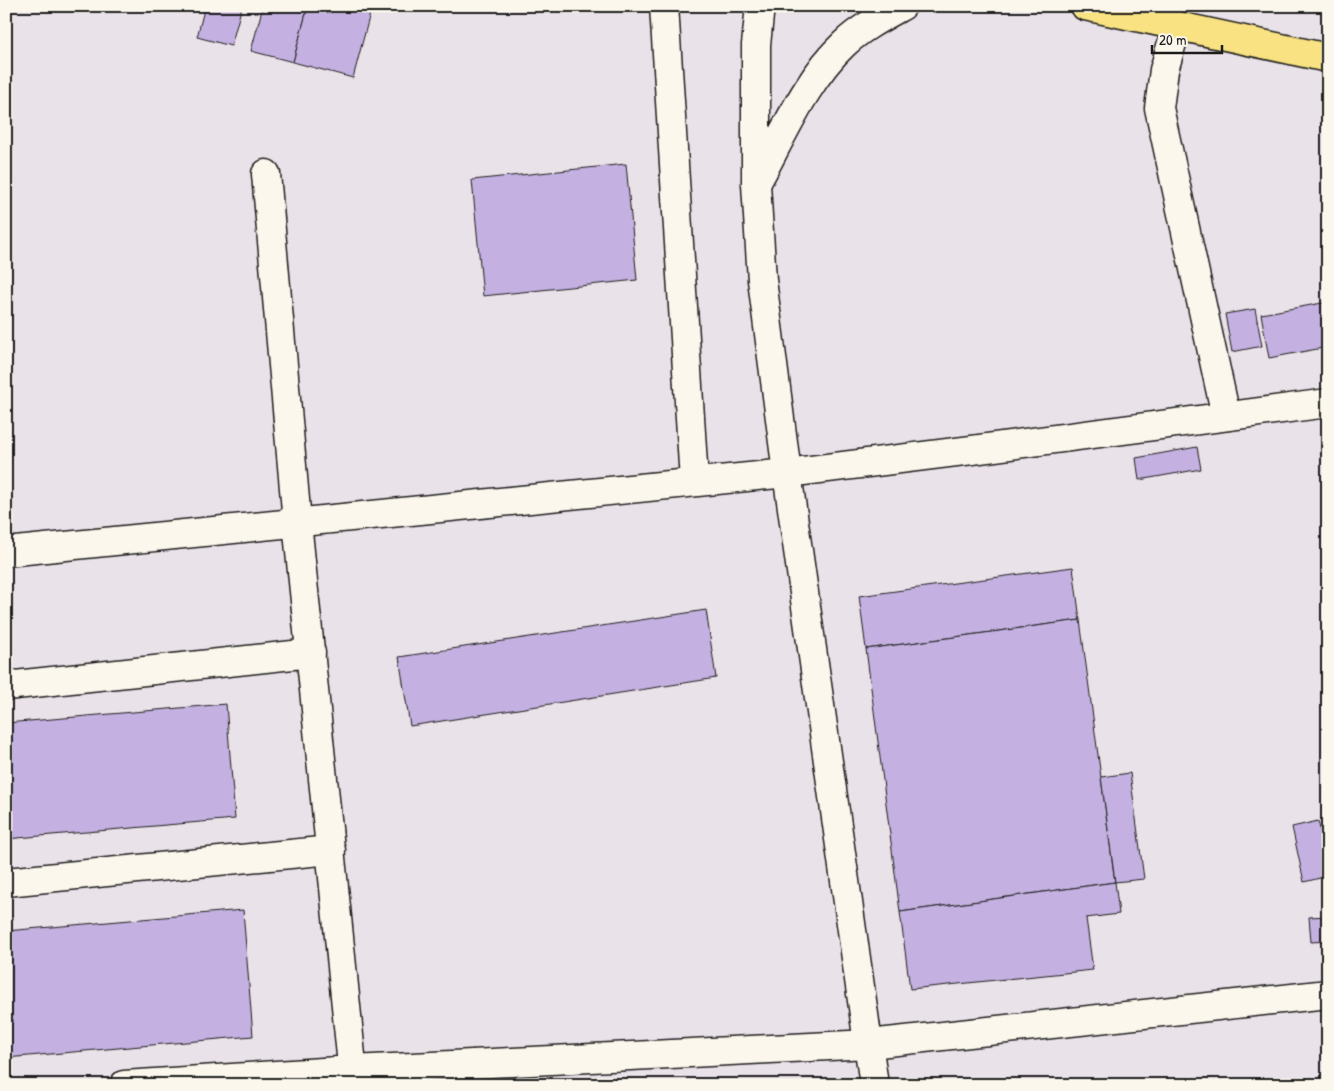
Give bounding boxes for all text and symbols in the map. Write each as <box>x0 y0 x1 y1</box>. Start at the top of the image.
scale bar <box>1152 22 1222 54</box>
text: 20 m <box>1159 29 1186 50</box>

